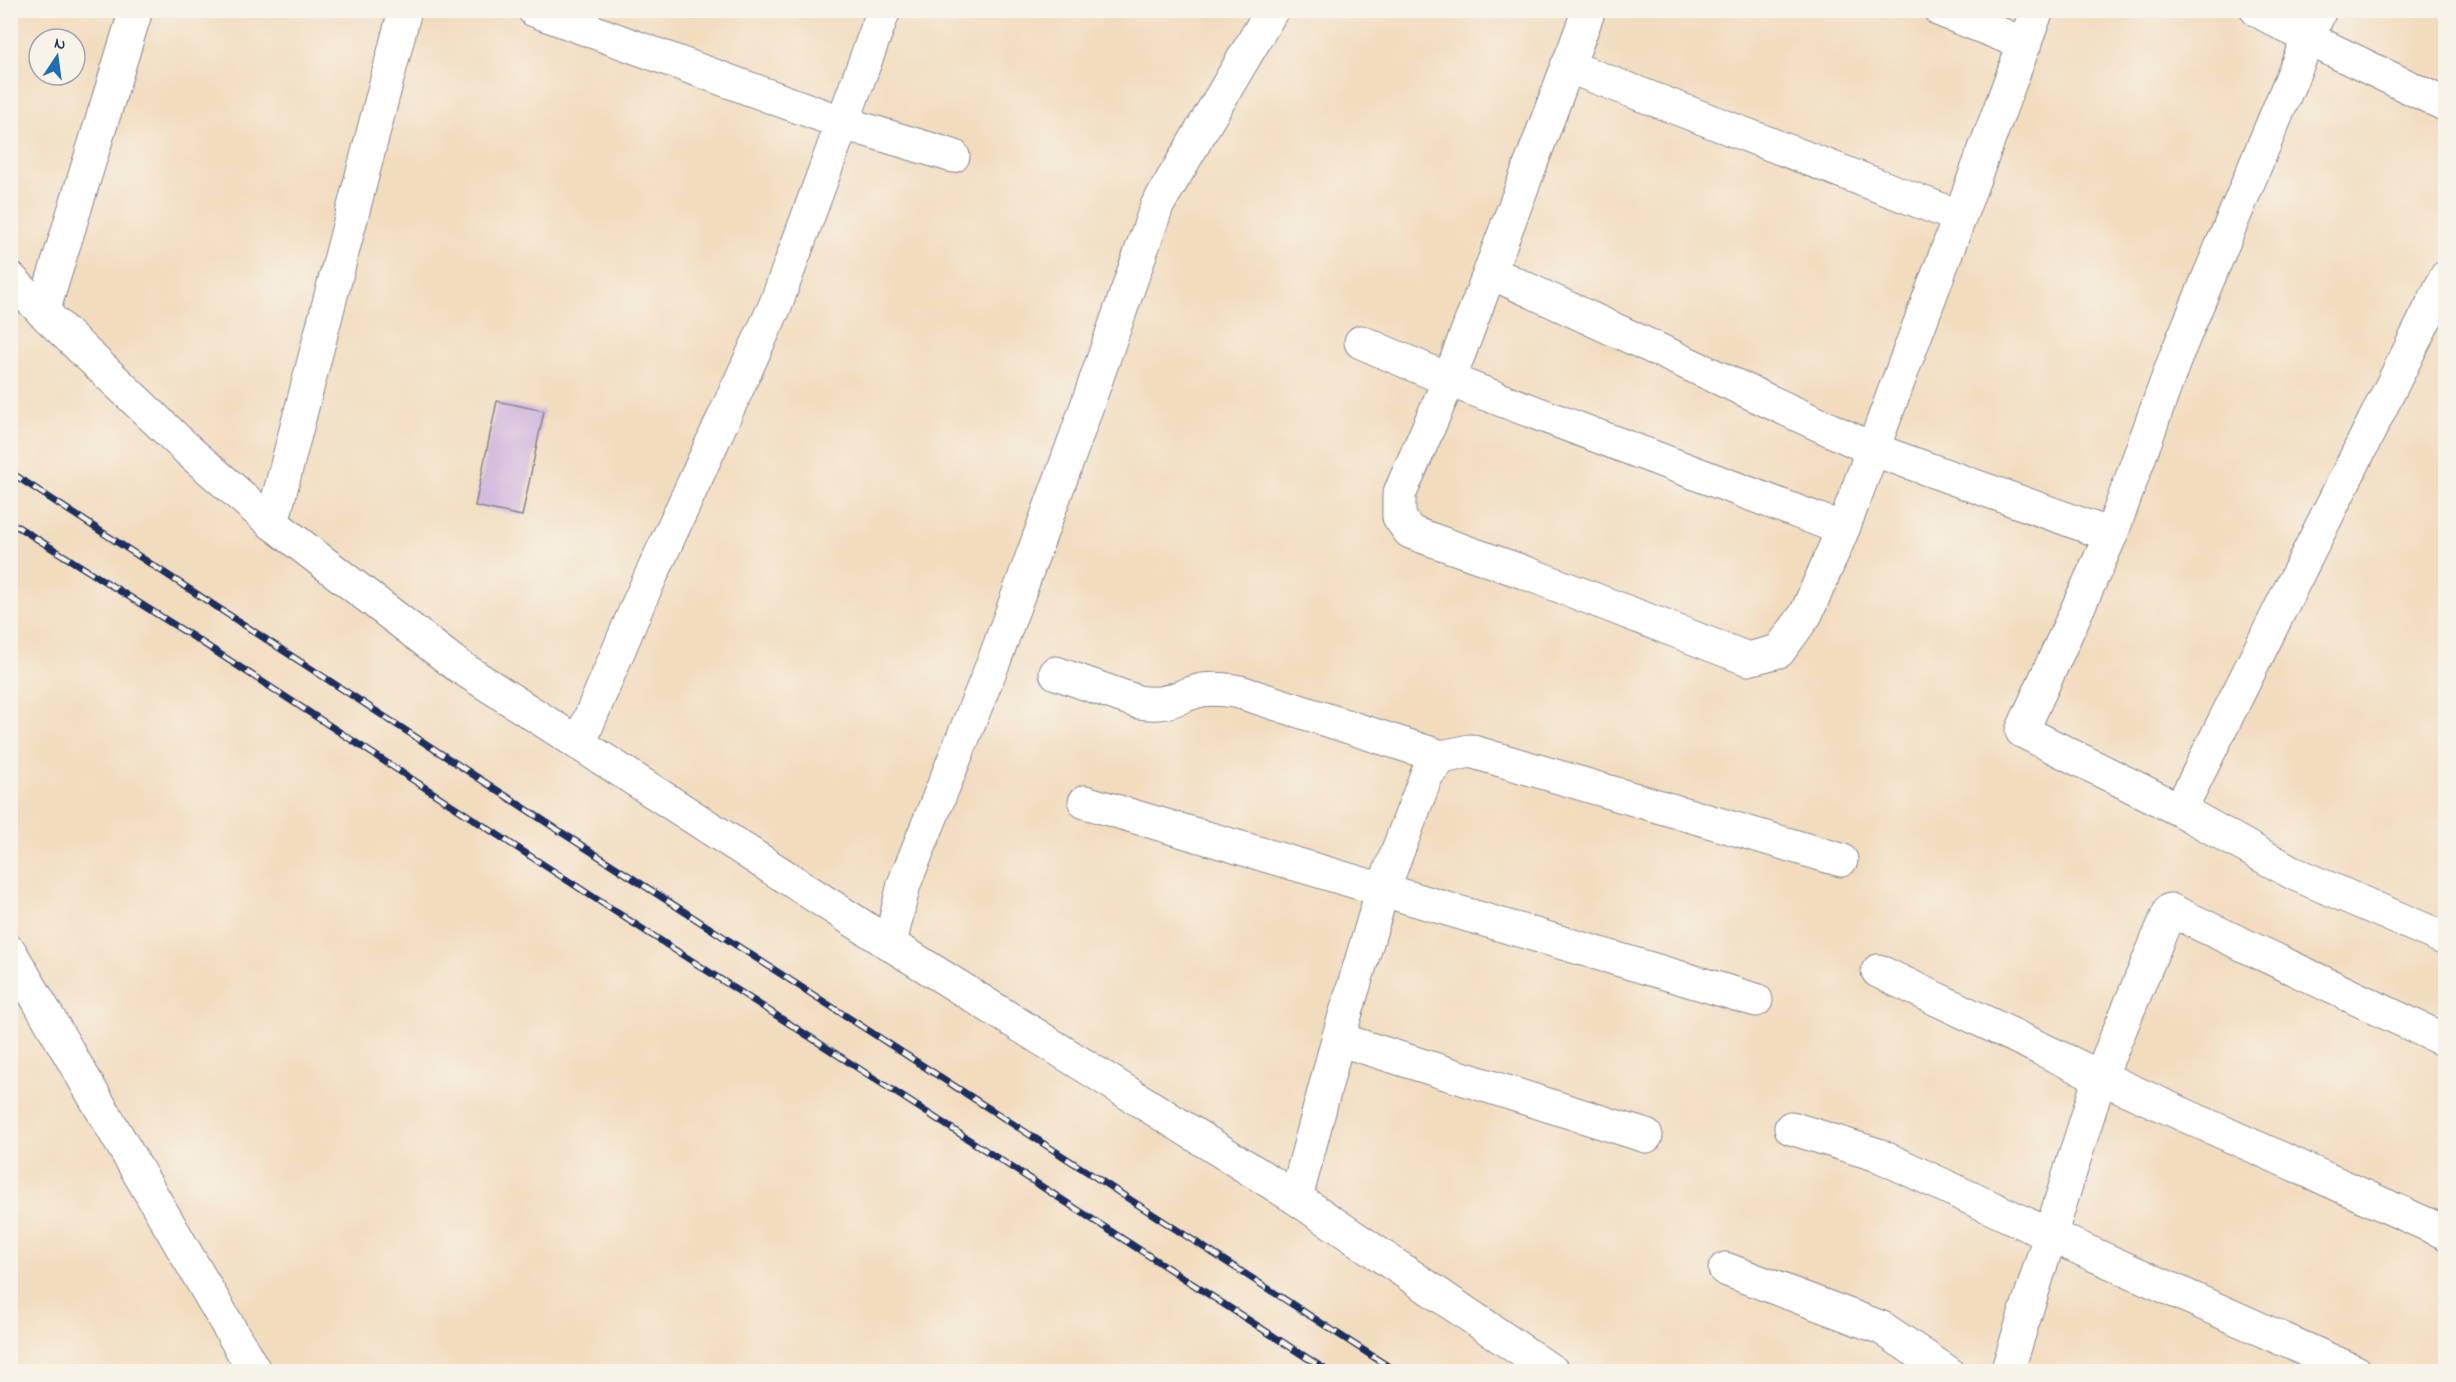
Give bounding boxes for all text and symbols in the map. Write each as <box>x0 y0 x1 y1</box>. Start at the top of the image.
north arrow <box>27 27 87 87</box>
text: N <box>52 31 68 57</box>

